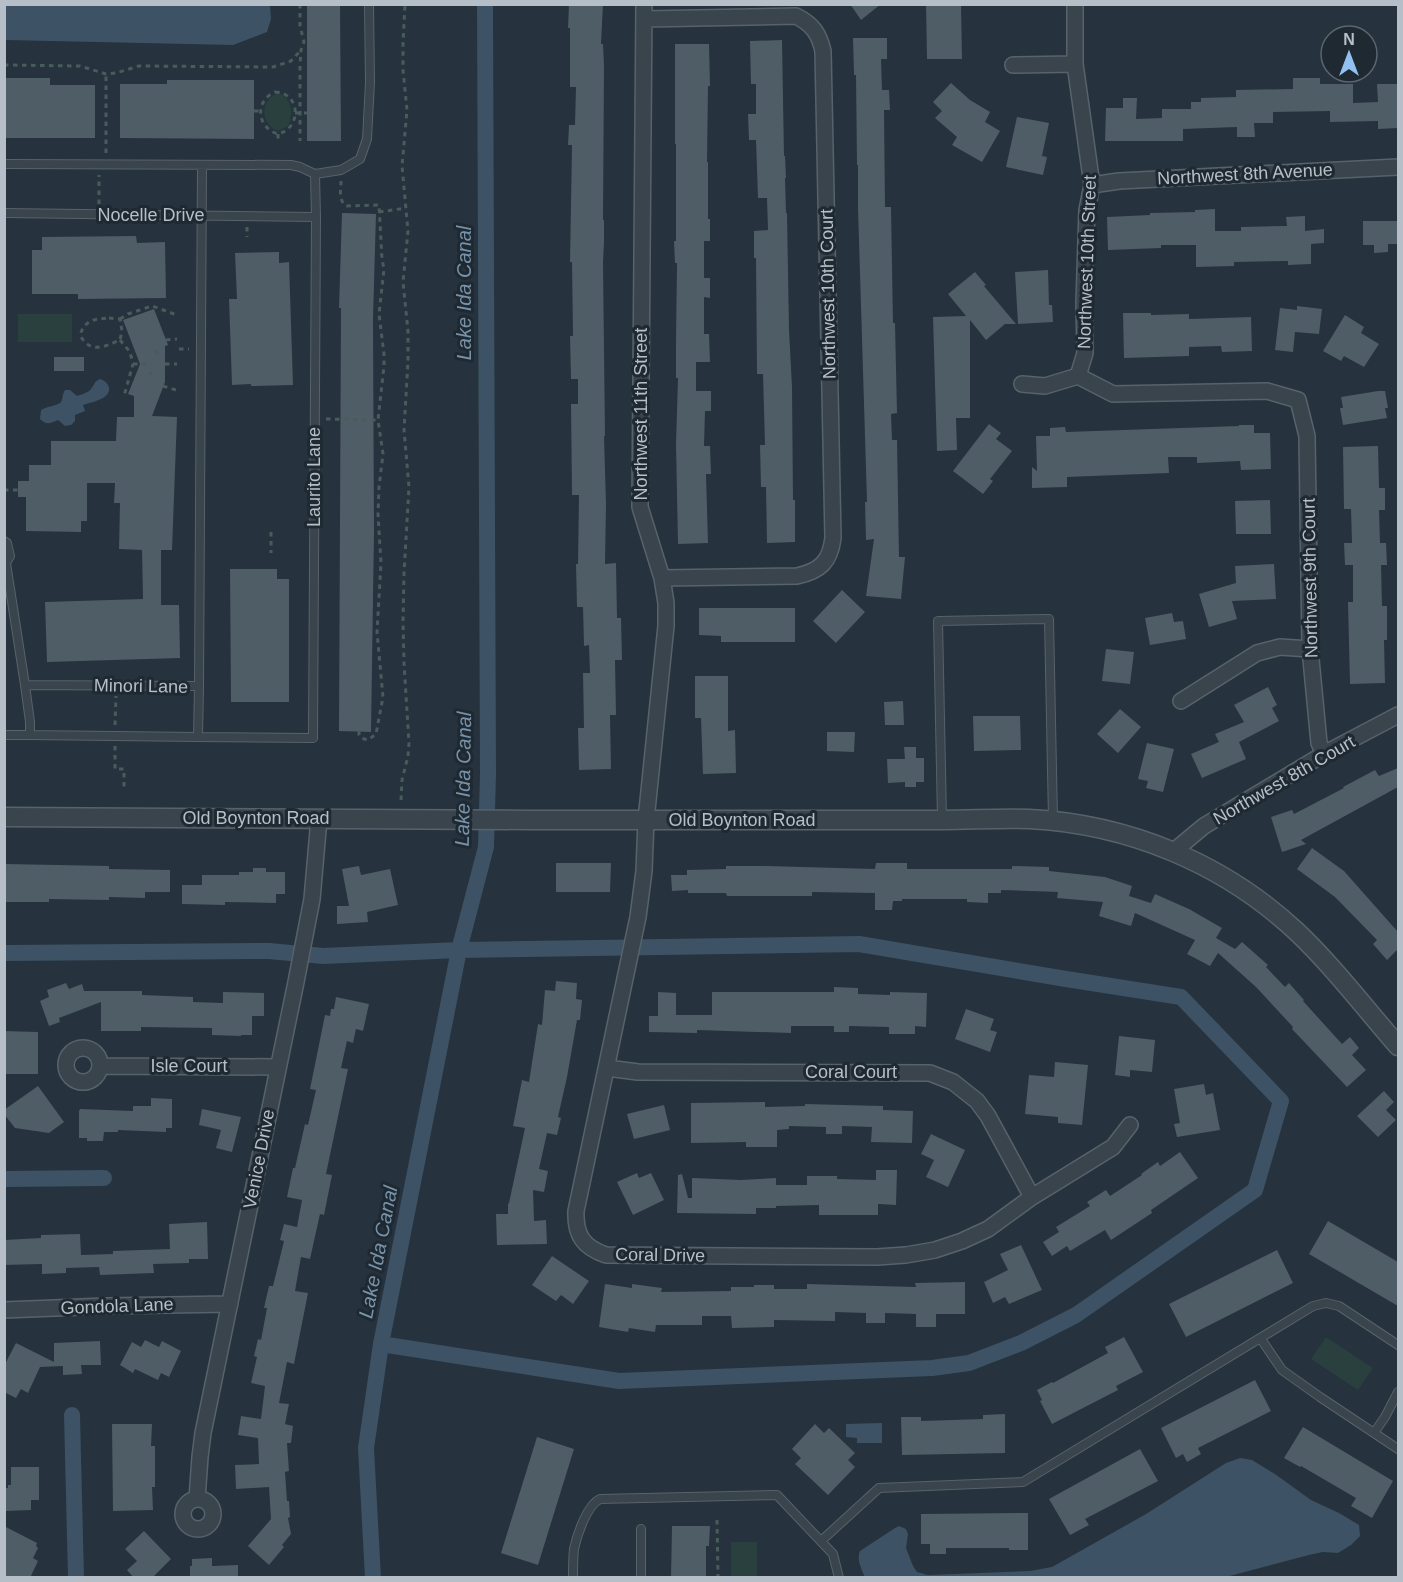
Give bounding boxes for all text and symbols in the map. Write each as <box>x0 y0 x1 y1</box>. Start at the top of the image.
north arrow <box>1319 24 1379 84</box>
text: N <box>1343 31 1355 48</box>
street label: Northwest 8th Avenue <box>1157 159 1333 189</box>
street label: Northwest 10th Street <box>1074 175 1100 349</box>
street label: Nocelle Drive <box>97 205 205 225</box>
street label: Northwest 10th Court <box>817 209 839 379</box>
water label: Lake Ida Canal <box>453 225 475 360</box>
street label: Northwest 11th Street <box>631 328 651 500</box>
street label: Laurito Lane <box>304 427 324 527</box>
street label: Northwest 9th Court <box>1299 498 1321 658</box>
street label: Minori Lane <box>94 675 188 697</box>
water label: Lake Ida Canal <box>451 711 475 846</box>
street label: Northwest 8th Court <box>1210 731 1358 829</box>
street label: Old Boynton Road <box>182 808 330 828</box>
street label: Old Boynton Road <box>668 810 816 830</box>
street label: Isle Court <box>150 1056 228 1076</box>
street label: Coral Court <box>805 1062 897 1082</box>
street label: Venice Drive <box>240 1107 278 1211</box>
water label: Lake Ida Canal <box>354 1183 402 1320</box>
street label: Coral Drive <box>615 1244 705 1266</box>
street label: Gondola Lane <box>60 1294 174 1318</box>

